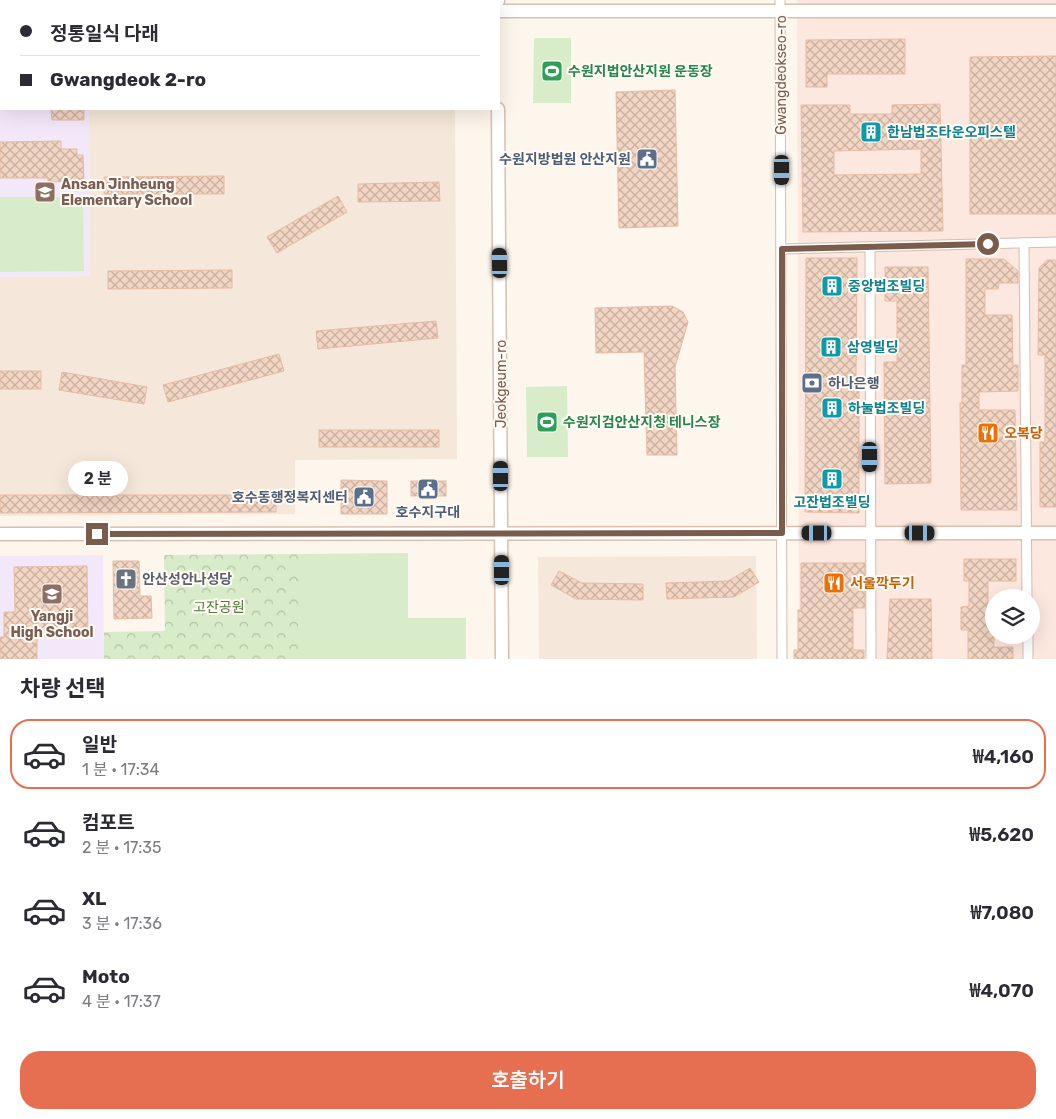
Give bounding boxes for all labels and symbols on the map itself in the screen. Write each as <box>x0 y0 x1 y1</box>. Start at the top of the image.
street label: Gwangdeokseo-ro <box>773 15 790 135</box>
sports icon: 수원지법안산지원 운동장 <box>540 59 564 83</box>
place label: 수원지법안산지원 운동장 <box>568 63 713 80</box>
building icon: 한남법조타운오피스텔 <box>859 120 883 144</box>
place label: 한남법조타운오피스텔 <box>887 124 1016 141</box>
public building icon: 수원지방법원 안산지원 <box>635 147 659 171</box>
place label: 수원지방법원 안산지원 <box>499 151 631 168</box>
car <box>774 155 789 185</box>
place label: Ansan Jinheung Elementary School <box>61 176 192 209</box>
school or university icon: Ansan Jinheung Elementary School <box>33 180 57 204</box>
route start <box>977 233 999 255</box>
car <box>492 248 507 278</box>
building icon: 중앙법조빌딩 <box>820 274 844 298</box>
place label: 중앙법조빌딩 <box>848 278 925 295</box>
building icon: 삼영빌딩 <box>819 335 843 359</box>
place label: 삼영빌딩 <box>847 339 899 356</box>
street label: Jeokgeum-ro <box>493 340 510 428</box>
bank icon: 하나은행 <box>800 371 824 395</box>
place label: 하나은행 <box>828 375 880 392</box>
building icon: 하눌법조빌딩 <box>820 396 844 420</box>
place label: 하눌법조빌딩 <box>848 400 925 417</box>
sports icon: 수원지검안산지청 테니스장 <box>535 410 559 434</box>
place label: 수원지검안산지청 테니스장 <box>563 414 721 431</box>
restaurant icon: 오복당 <box>976 421 1000 445</box>
place label: 오복당 <box>1004 425 1043 442</box>
car <box>862 442 877 472</box>
car <box>493 461 508 491</box>
callout: 2 분 <box>67 462 127 496</box>
building icon: 고잔법조빌딩 <box>820 467 844 491</box>
public building icon: 호수지구대 <box>416 477 440 501</box>
public building icon: 호수동행정복지센터 <box>352 485 376 509</box>
place label: 호수동행정복지센터 <box>232 489 348 506</box>
place label: 고잔법조빌딩 <box>793 494 871 511</box>
place label: 호수지구대 <box>396 504 460 521</box>
route end <box>86 523 108 545</box>
car <box>802 526 832 541</box>
car <box>905 526 935 541</box>
car <box>494 555 509 585</box>
church icon: 안산성안나성당 <box>114 567 138 591</box>
place label: 안산성안나성당 <box>142 571 232 588</box>
restaurant icon: 서울깍두기 <box>822 571 846 595</box>
place label: 서울깍두기 <box>850 575 914 592</box>
school or university icon: Yangji High School <box>40 582 64 606</box>
park label: 고잔공원 <box>193 599 245 616</box>
place label: Yangji High School <box>10 608 94 641</box>

